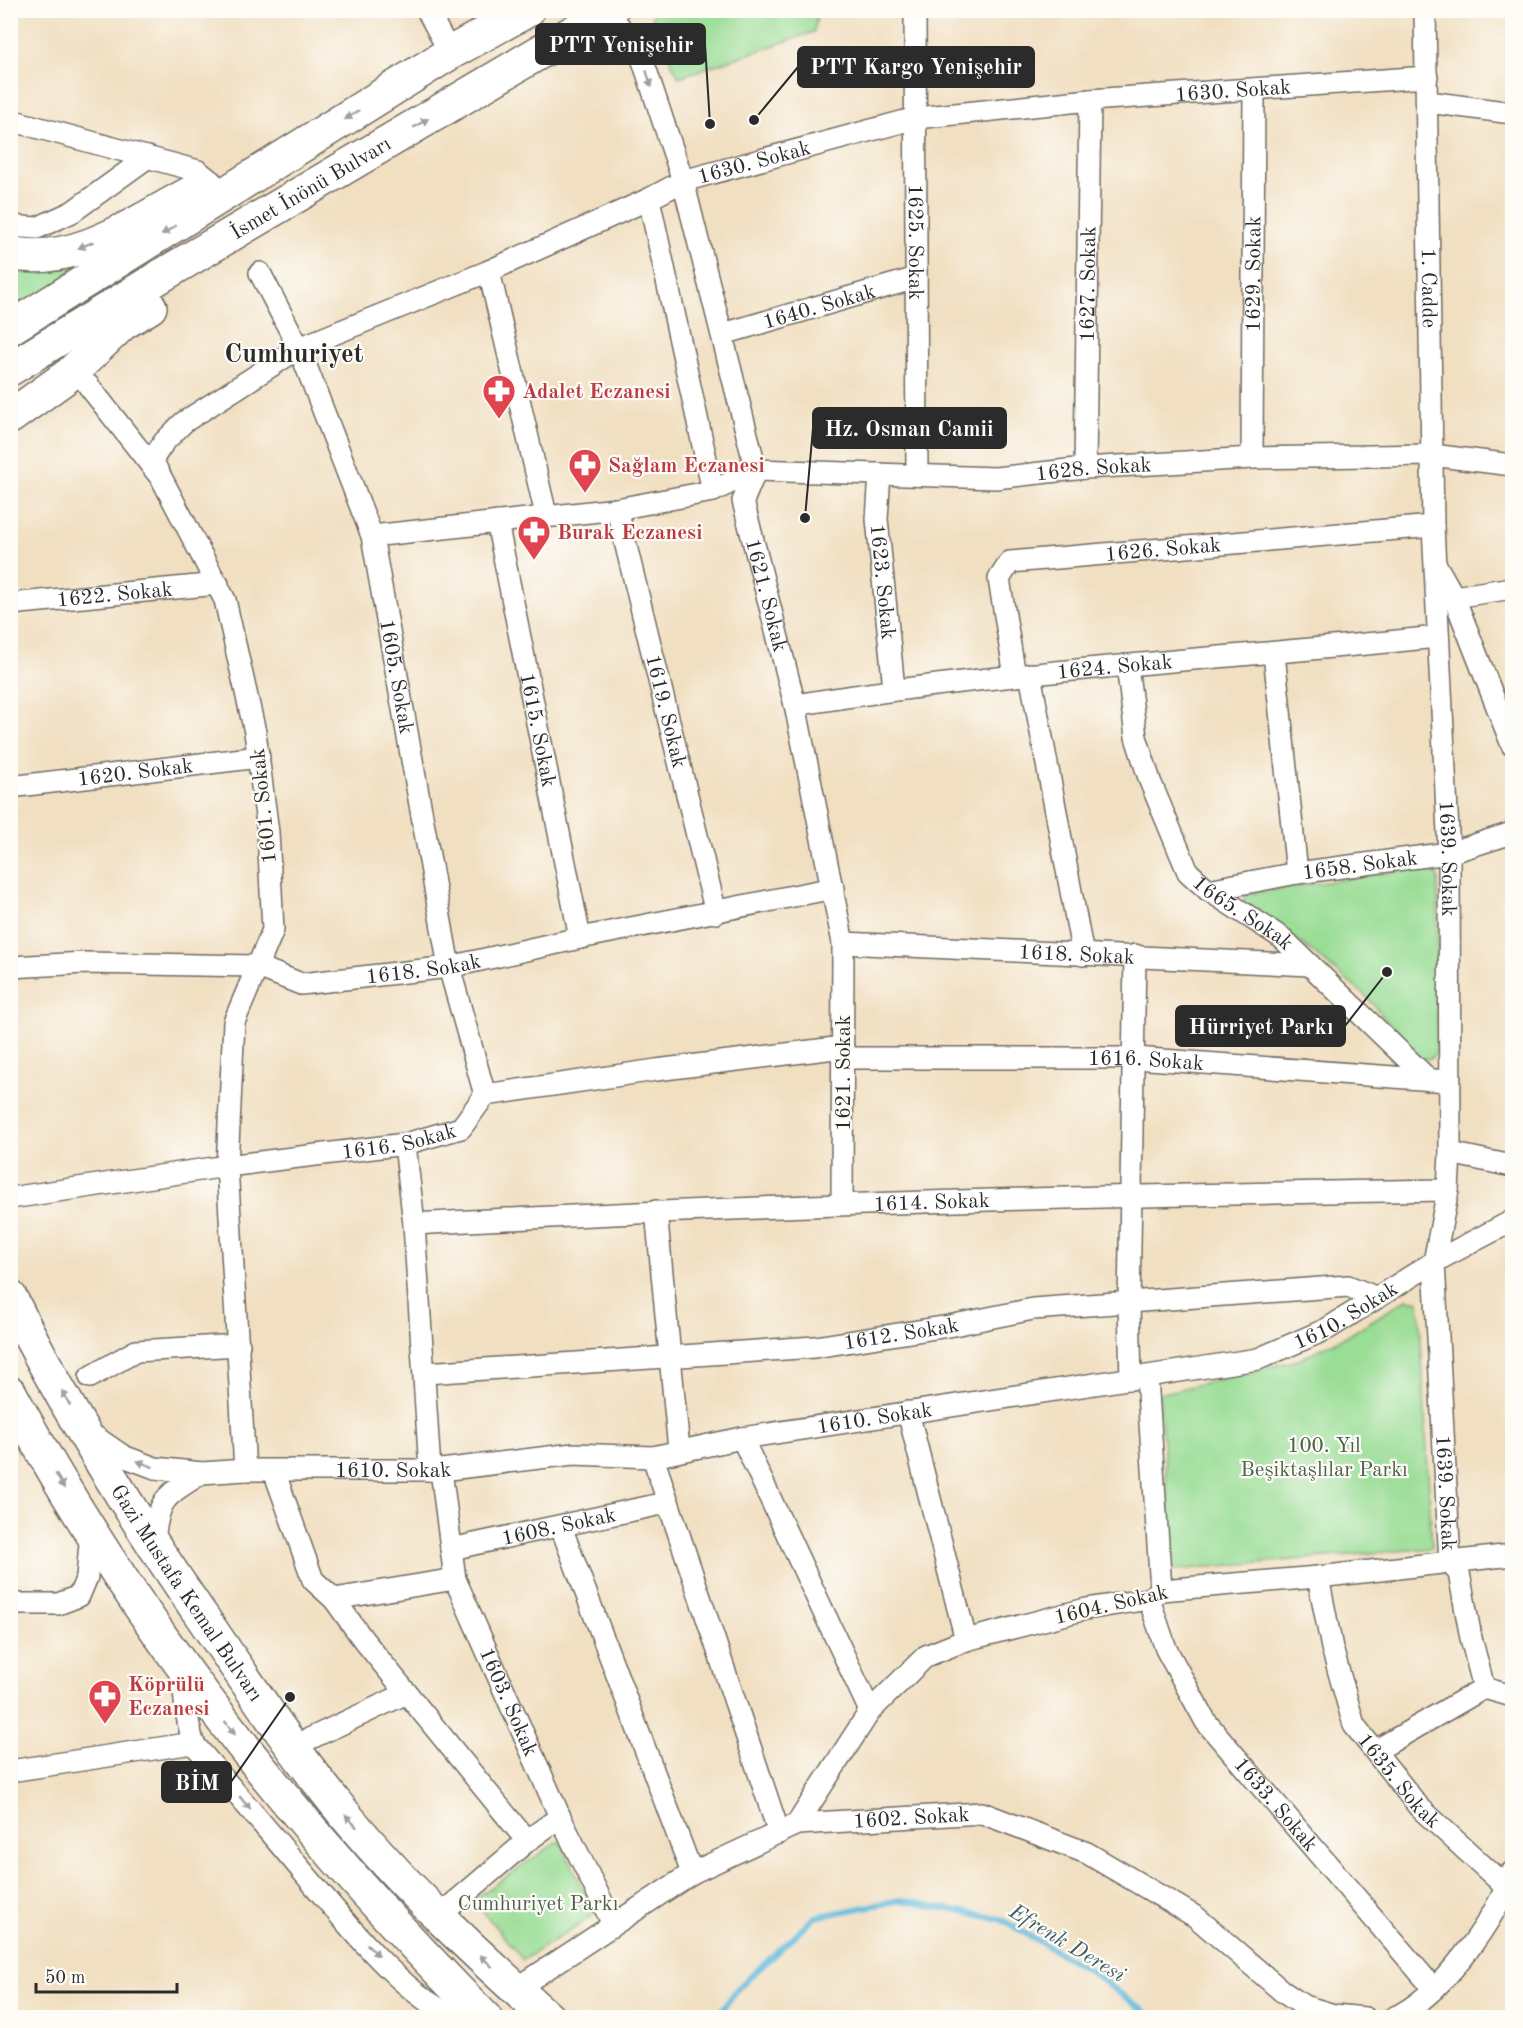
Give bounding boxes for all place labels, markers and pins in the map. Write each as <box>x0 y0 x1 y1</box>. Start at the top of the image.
callout: PTT Yenişehir <box>536 24 705 64</box>
callout: PTT Kargo Yenişehir <box>798 47 1034 87</box>
pharmacy icon: Adalet Eczanesi <box>481 373 517 420</box>
place label: Adalet Eczanesi <box>522 382 670 403</box>
callout: Hz. Osman Camii <box>813 408 1006 448</box>
pharmacy icon: Sağlam Eczanesi <box>567 447 603 494</box>
place label: Sağlam Eczanesi <box>608 456 765 477</box>
pharmacy icon: Burak Eczanesi <box>516 514 552 561</box>
place label: Burak Eczanesi <box>557 523 702 544</box>
callout: Hürriyet Parkı <box>1176 1006 1345 1046</box>
place label: Köprülü Eczanesi <box>128 1675 209 1720</box>
pharmacy icon: Köprülü Eczanesi <box>87 1678 123 1725</box>
callout: BİM <box>162 1762 231 1802</box>

